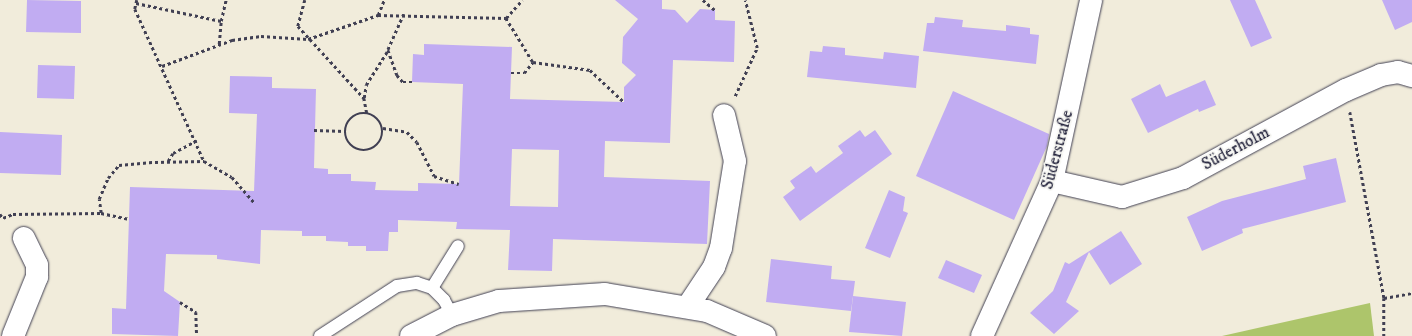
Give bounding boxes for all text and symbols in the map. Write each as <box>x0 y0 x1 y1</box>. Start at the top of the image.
street label: Süderstraße <box>1038 108 1078 192</box>
street label: Süderholm <box>1199 123 1273 175</box>

